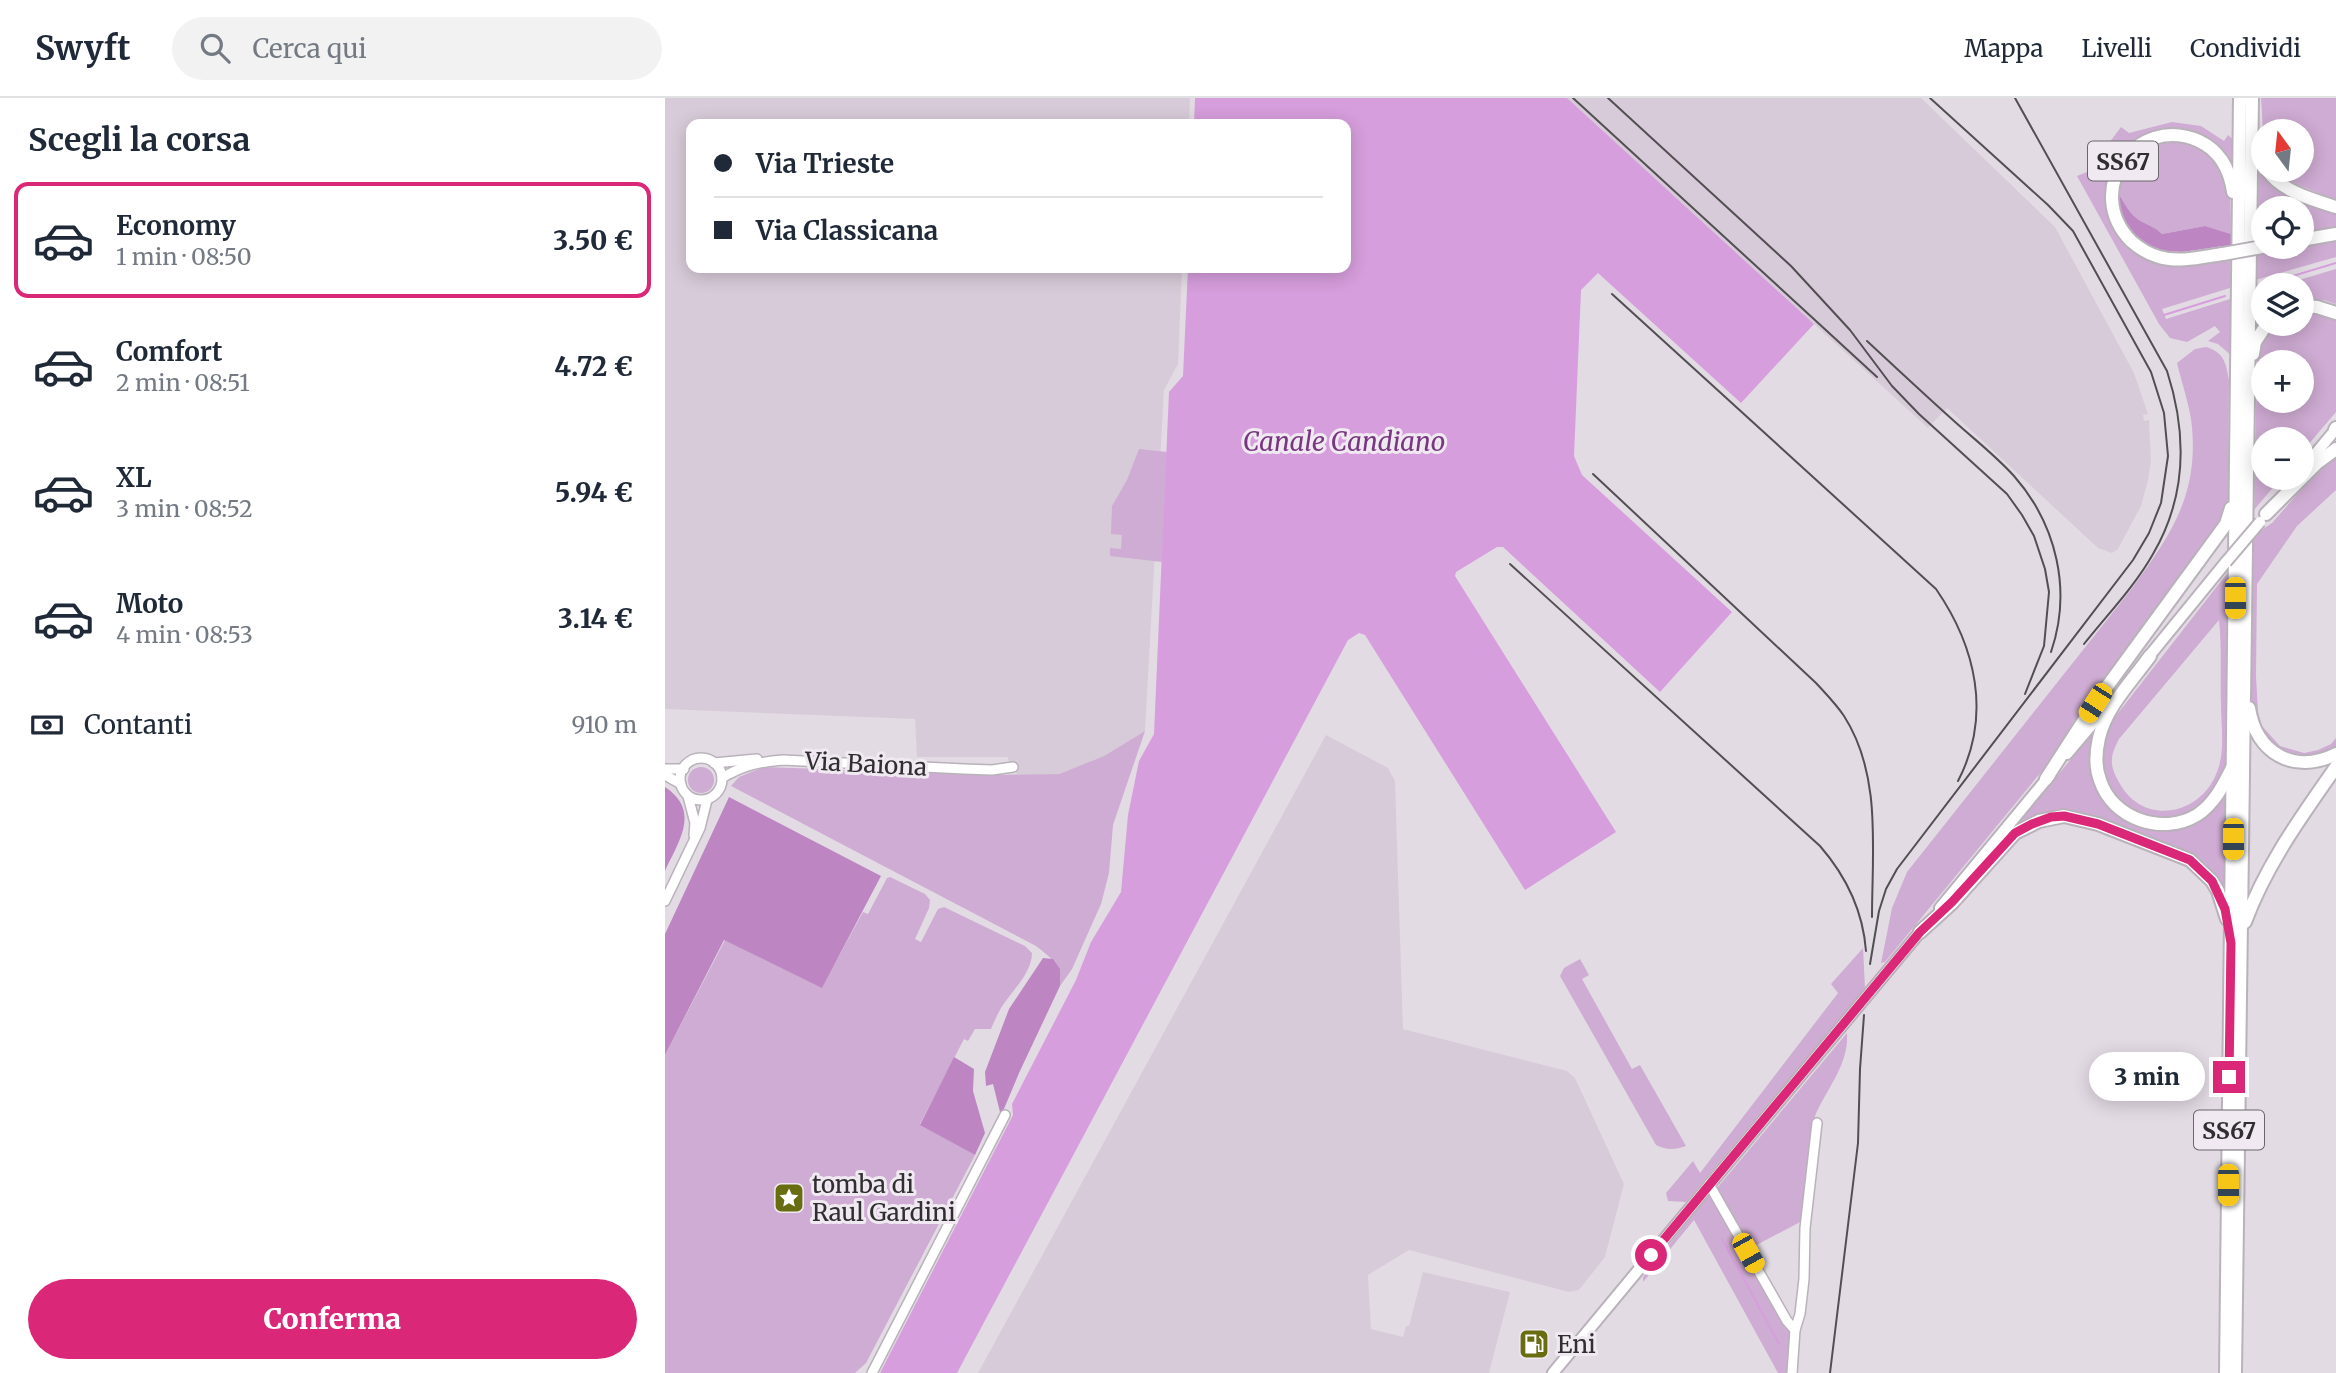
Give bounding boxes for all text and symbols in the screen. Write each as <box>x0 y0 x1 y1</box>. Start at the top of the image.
search box <box>172 17 662 80</box>
text: Swyft <box>35 28 130 69</box>
icon: search <box>196 29 234 67</box>
text: Cerca qui <box>252 32 367 65</box>
text: Mappa <box>1964 33 2043 64</box>
text: Livelli <box>2081 33 2152 64</box>
text: Condividi <box>2190 33 2301 64</box>
north arrow <box>2251 119 2313 182</box>
map controls <box>2251 119 2314 490</box>
text: Scegli la corsa <box>28 120 250 160</box>
road number: SS67 <box>2088 142 2158 180</box>
text: Via Trieste <box>756 147 894 180</box>
button: locate <box>2251 196 2314 259</box>
icon: car <box>32 209 95 272</box>
text: Economy <box>116 209 236 242</box>
text: Via Classicana <box>756 214 938 247</box>
text: 3.50 € <box>553 224 633 257</box>
text: 1 min · 08:50 <box>116 242 252 271</box>
button: layers <box>2251 273 2314 336</box>
icon: car <box>32 335 95 398</box>
text: Comfort <box>116 335 222 368</box>
text: 4.72 € <box>554 350 633 383</box>
button: + <box>2251 350 2314 413</box>
text: 2 min · 08:51 <box>116 368 250 397</box>
water label: Canale Candiano <box>1243 425 1445 458</box>
button: − <box>2251 427 2314 490</box>
icon: car <box>32 461 95 524</box>
text: XL <box>116 461 152 494</box>
text: 5.94 € <box>555 476 633 509</box>
text: 3 min · 08:52 <box>116 494 253 523</box>
car <box>2225 577 2246 619</box>
icon: car <box>32 587 95 650</box>
text: Moto <box>116 587 183 620</box>
text: 3.14 € <box>558 602 633 635</box>
text: 4 min · 08:53 <box>116 620 253 649</box>
car <box>2075 680 2116 726</box>
icon: cash <box>28 706 66 744</box>
text: Contanti <box>84 708 192 741</box>
text: 910 m <box>571 710 637 739</box>
street label: Via Baiona <box>803 745 928 783</box>
car <box>2223 818 2244 860</box>
callout: 3 min <box>2089 1052 2205 1102</box>
route end <box>2213 1061 2245 1093</box>
text: 3 min <box>2114 1062 2180 1091</box>
road number: SS67 <box>2194 1110 2264 1149</box>
car <box>2218 1164 2239 1206</box>
place label: tomba di Raul Gardini <box>812 1169 956 1228</box>
place icon: tomba di Raul Gardini <box>772 1181 806 1215</box>
car <box>1729 1230 1768 1276</box>
route start <box>1635 1239 1667 1271</box>
button: Conferma <box>28 1279 637 1359</box>
fuel station icon: Eni <box>1517 1327 1551 1361</box>
place label: Eni <box>1557 1329 1596 1360</box>

